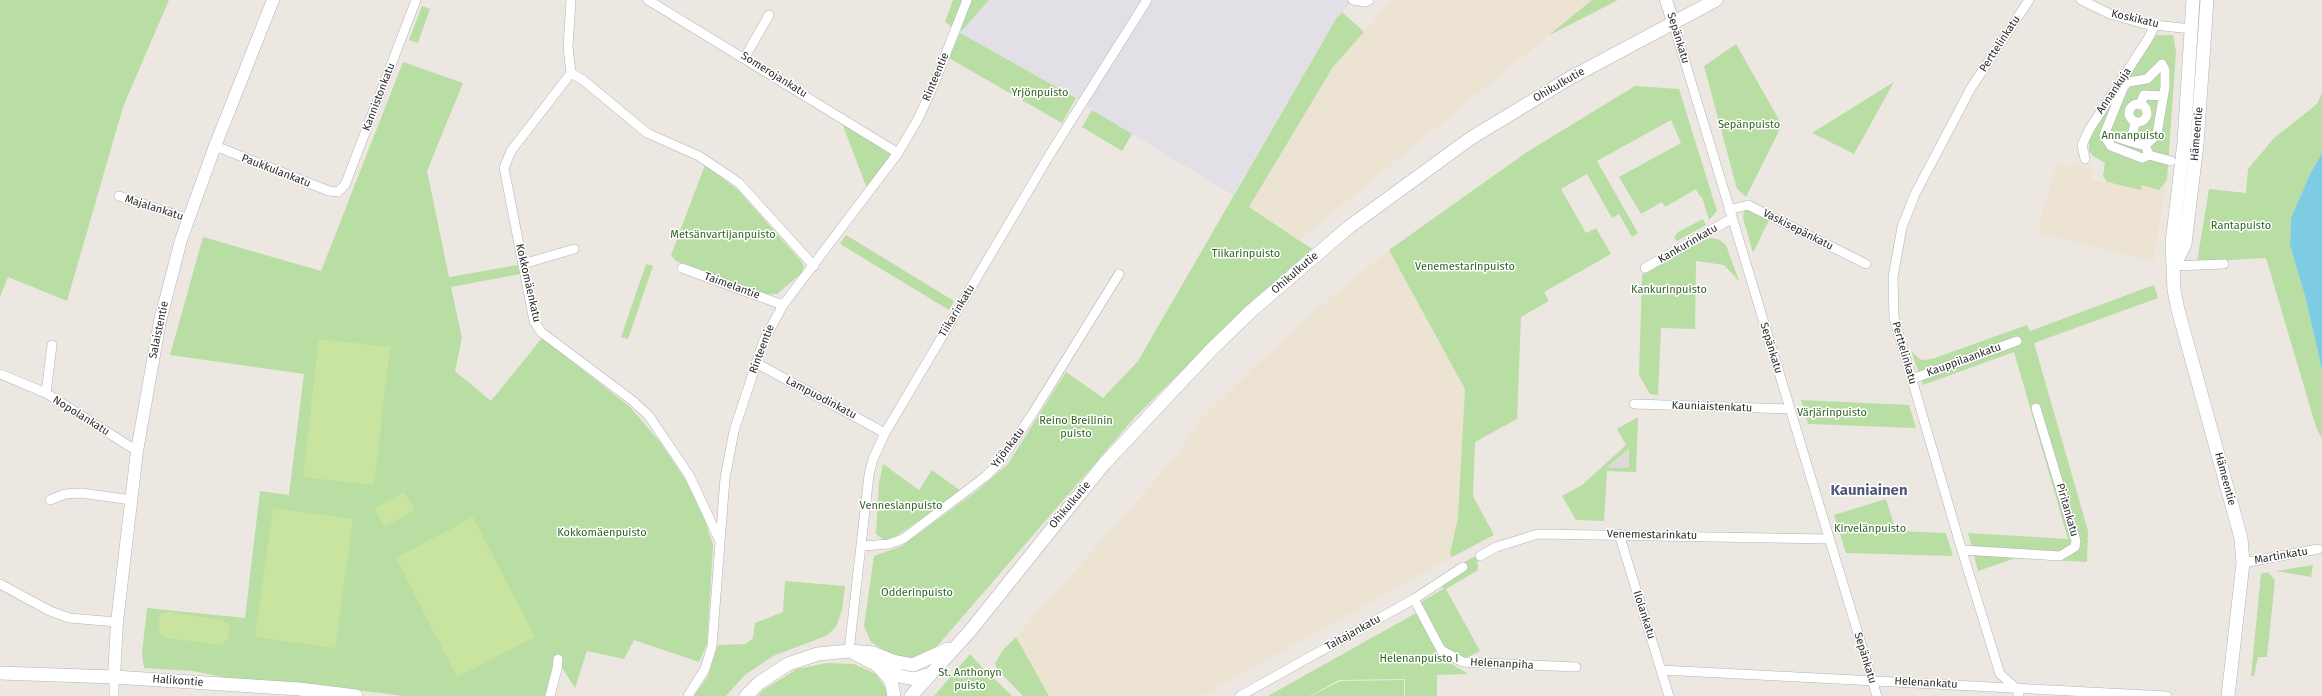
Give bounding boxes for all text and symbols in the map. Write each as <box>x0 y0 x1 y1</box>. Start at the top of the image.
street label: Koskikatu <box>2110 7 2160 31</box>
street label: Sepänkatu <box>1664 11 1692 65</box>
street label: Perttelinkatu <box>1977 13 2023 75</box>
street label: Somerojankatu <box>738 49 810 101</box>
street label: Rinteentie <box>920 51 952 103</box>
street label: Kannistonkatu <box>360 61 398 133</box>
street label: Ohikulkutie <box>1531 65 1587 105</box>
street label: Annankuja <box>2094 65 2134 117</box>
park label: Yrjönpuisto <box>1011 86 1069 100</box>
street label: Hämeentie <box>2188 106 2206 162</box>
park label: Sepänpuisto <box>1718 118 1780 132</box>
park label: Annanpuisto <box>2101 129 2165 143</box>
street label: Paukkulankatu <box>239 152 313 190</box>
street label: Majalankatu <box>123 192 185 224</box>
street label: Vaskisepänkatu <box>1761 207 1835 253</box>
park label: Rantapuisto <box>2211 219 2271 233</box>
street label: Kankurinkatu <box>1656 222 1720 266</box>
park label: Metsänvartijanpuisto <box>670 228 776 242</box>
street label: Kokkomäenkatu <box>513 243 543 323</box>
park label: Tiikarinpuisto <box>1212 247 1280 261</box>
street label: Ohikulkutie <box>1269 249 1321 297</box>
park label: Venemestarinpuisto <box>1415 260 1515 274</box>
street label: Taimelantie <box>702 270 762 302</box>
street label: Tiikarinkatu <box>936 282 978 340</box>
park label: Kankurinpuisto <box>1631 283 1707 297</box>
street label: Salaistentie <box>146 300 172 360</box>
street label: Perttelinkatu <box>1889 320 1919 386</box>
street label: Sepänkatu <box>1757 321 1785 375</box>
street label: Rinteentie <box>747 323 777 375</box>
street label: Kauppilaankatu <box>1925 340 2003 380</box>
street label: Lampuodinkatu <box>783 374 859 422</box>
street label: Nopolankatu <box>50 393 112 439</box>
street label: Kauniaistenkatu <box>1671 399 1753 415</box>
park label: Värjärinpuisto <box>1797 406 1867 420</box>
park label: Reino Breilinin puisto <box>1039 414 1113 440</box>
street label: Yrjönkatu <box>988 425 1028 471</box>
street label: Hämeentie <box>2212 451 2238 507</box>
street label: Ohikulkutie <box>1047 479 1093 531</box>
district label: Kauniainen <box>1830 482 1908 500</box>
street label: Piritankatu <box>2053 482 2081 538</box>
park label: Venneslanpuisto <box>860 499 942 513</box>
park label: Kirvelänpuisto <box>1834 522 1906 536</box>
park label: Kokkomäenpuisto <box>557 526 647 540</box>
street label: Venemestarinkatu <box>1607 528 1697 542</box>
street label: Martinkatu <box>2253 545 2309 567</box>
park label: Odderinpuisto <box>881 586 953 600</box>
street label: Ilolankatu <box>1630 589 1658 641</box>
street label: Taitajankatu <box>1323 612 1383 654</box>
street label: Sepänkatu <box>1851 631 1879 685</box>
park label: Helenanpuisto I <box>1379 652 1459 666</box>
street label: Helenanpiha <box>1470 656 1534 672</box>
park label: St. Anthonyn puisto <box>938 666 1002 692</box>
street label: Halikontie <box>152 673 204 689</box>
street label: Helenankatu <box>1894 675 1958 691</box>

